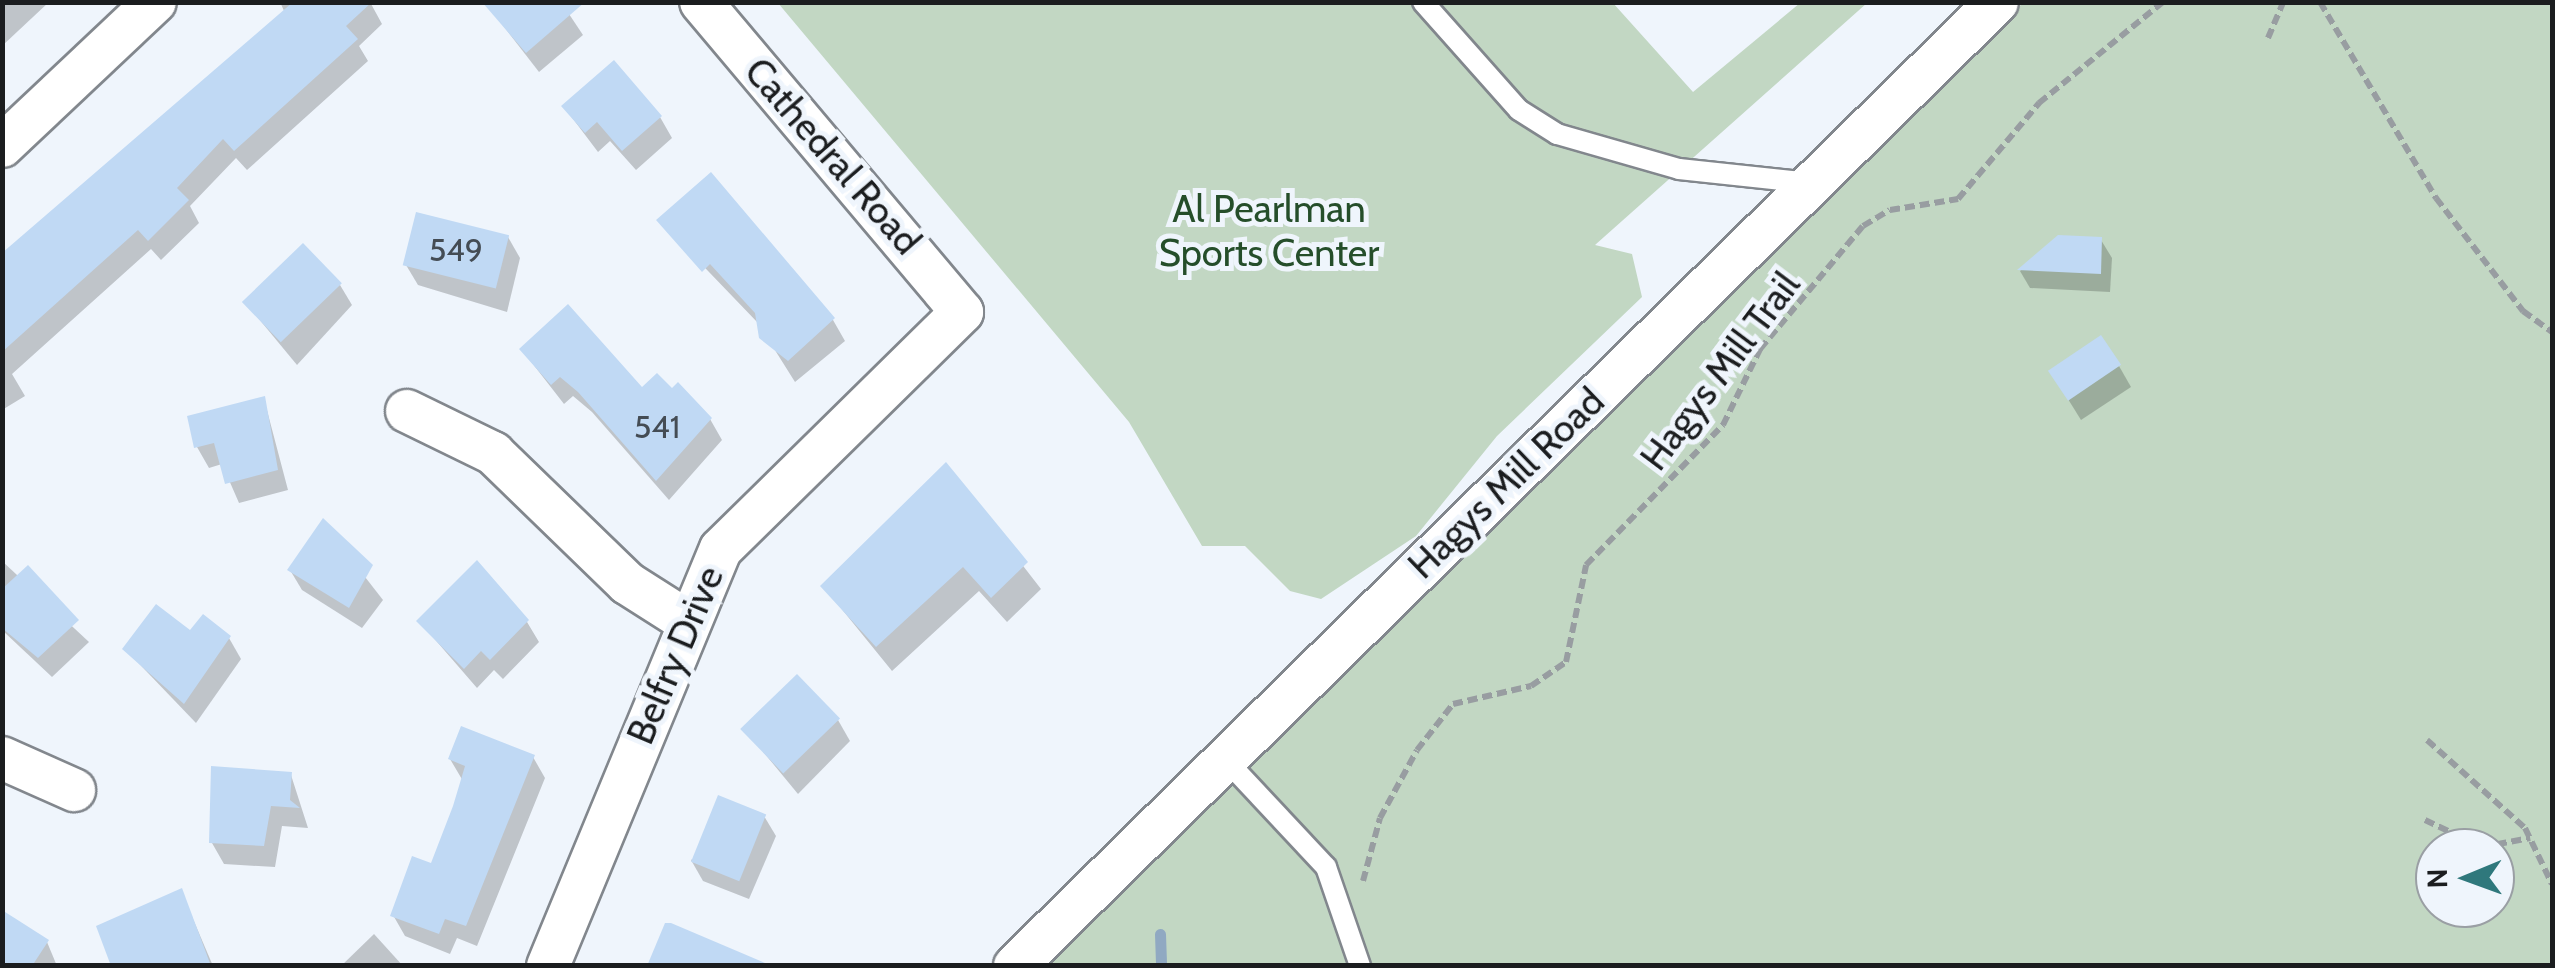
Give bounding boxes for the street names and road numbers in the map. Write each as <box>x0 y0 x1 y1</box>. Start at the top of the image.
street label: Cathedral Road <box>735 49 931 263</box>
street label: Hagys Mill Trail <box>1631 263 1809 479</box>
street label: Hagys Mill Road <box>1399 378 1613 588</box>
street label: Belfry Drive <box>617 559 733 751</box>

